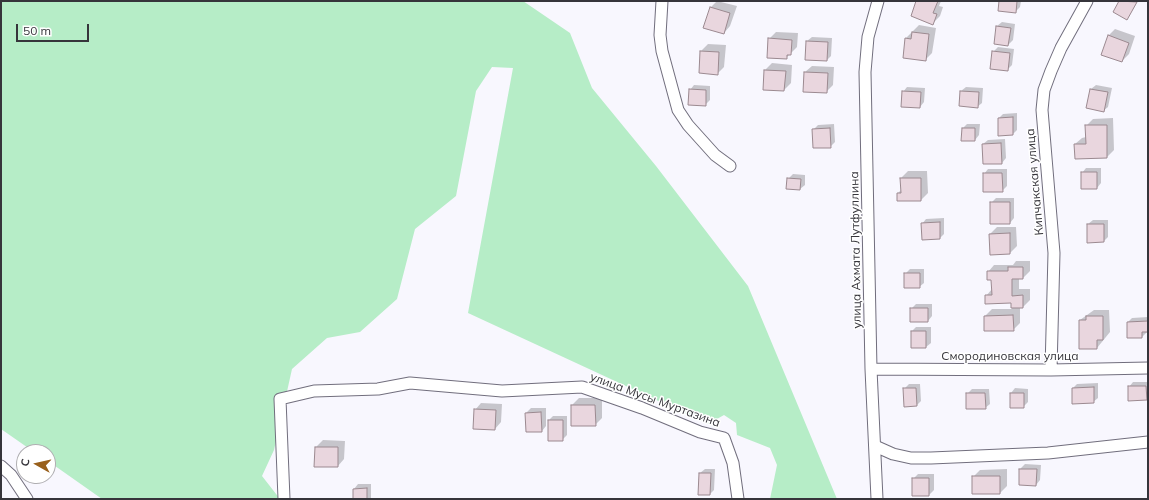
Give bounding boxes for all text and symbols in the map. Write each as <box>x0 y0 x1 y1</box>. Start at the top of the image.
scale bar <box>18 16 91 42</box>
text: 50 m <box>23 23 51 38</box>
street label: Кипчакская улица <box>1023 128 1047 236</box>
street label: улица Ахмата Лутфуллина <box>847 171 865 329</box>
street label: Смородиновская улица <box>941 349 1079 363</box>
street label: улица Мусы Муртазина <box>588 370 722 430</box>
north arrow <box>16 444 56 484</box>
text: С <box>18 458 33 467</box>

